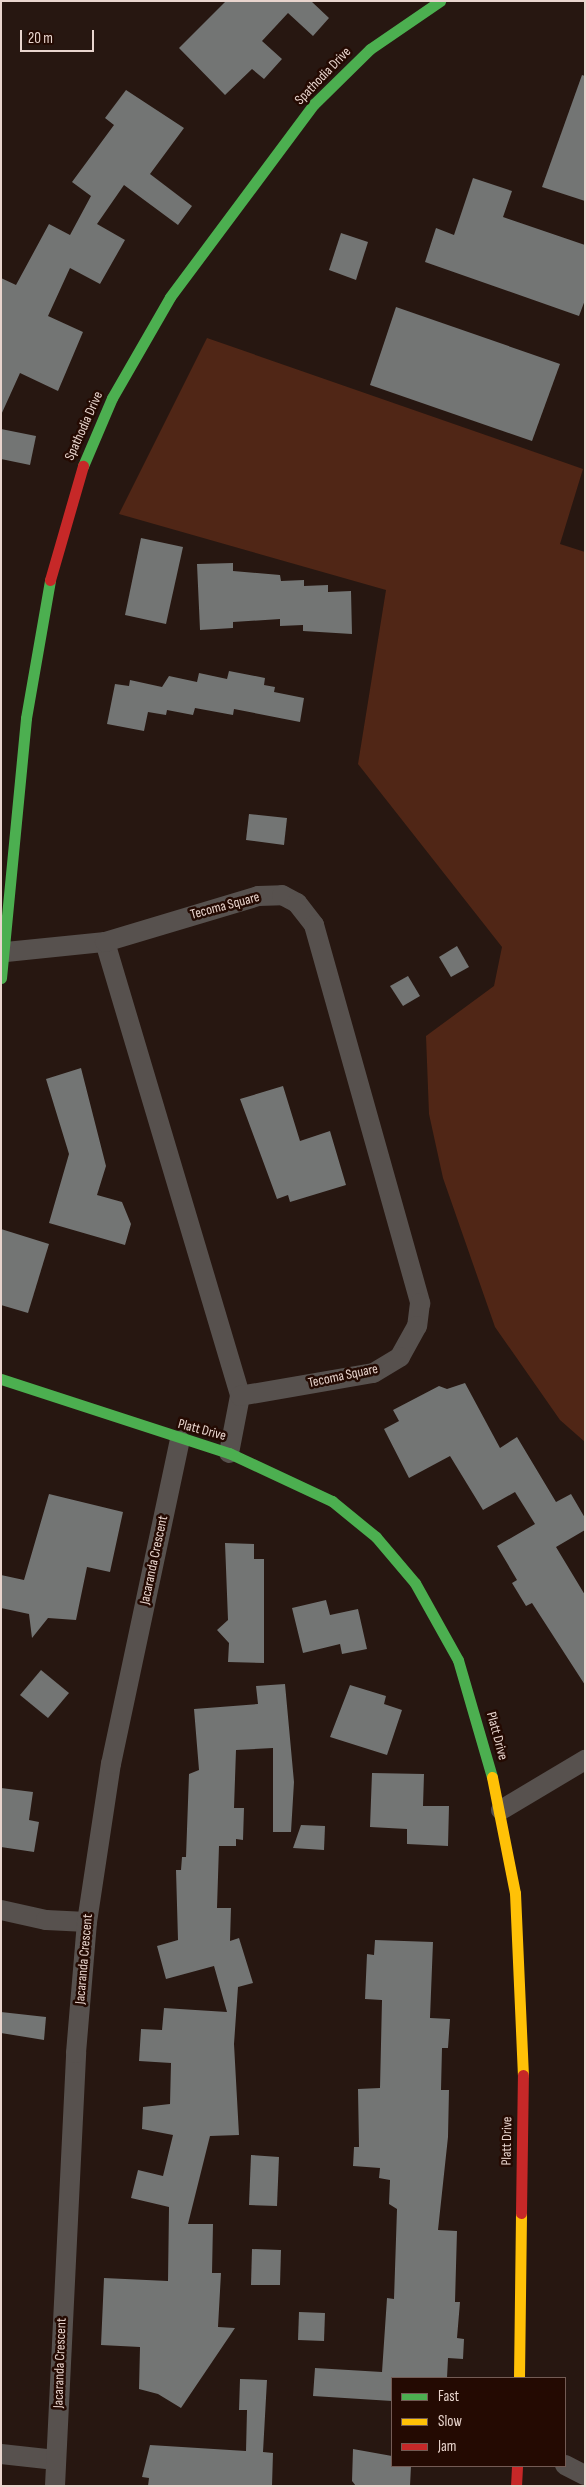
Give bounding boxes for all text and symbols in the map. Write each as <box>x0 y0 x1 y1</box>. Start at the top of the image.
scale bar <box>22 20 96 52</box>
text: 20 m <box>28 29 53 48</box>
street label: Spathodia Drive <box>291 44 355 108</box>
street label: Spathodia Drive <box>61 389 107 463</box>
street label: Tecoma Square <box>189 889 261 923</box>
street label: Tecoma Square <box>307 1360 379 1392</box>
street label: Platt Drive <box>176 1416 228 1444</box>
street label: Jacaranda Crescent <box>136 1514 172 1606</box>
street label: Platt Drive <box>483 1710 511 1762</box>
street label: Jacaranda Crescent <box>72 1913 96 2005</box>
street label: Platt Drive <box>498 2116 516 2166</box>
street label: Jacaranda Crescent <box>50 2318 70 2408</box>
legend <box>391 2377 566 2467</box>
text: Fast <box>438 2387 459 2406</box>
text: Slow <box>438 2412 462 2431</box>
text: Jam <box>438 2437 456 2456</box>

